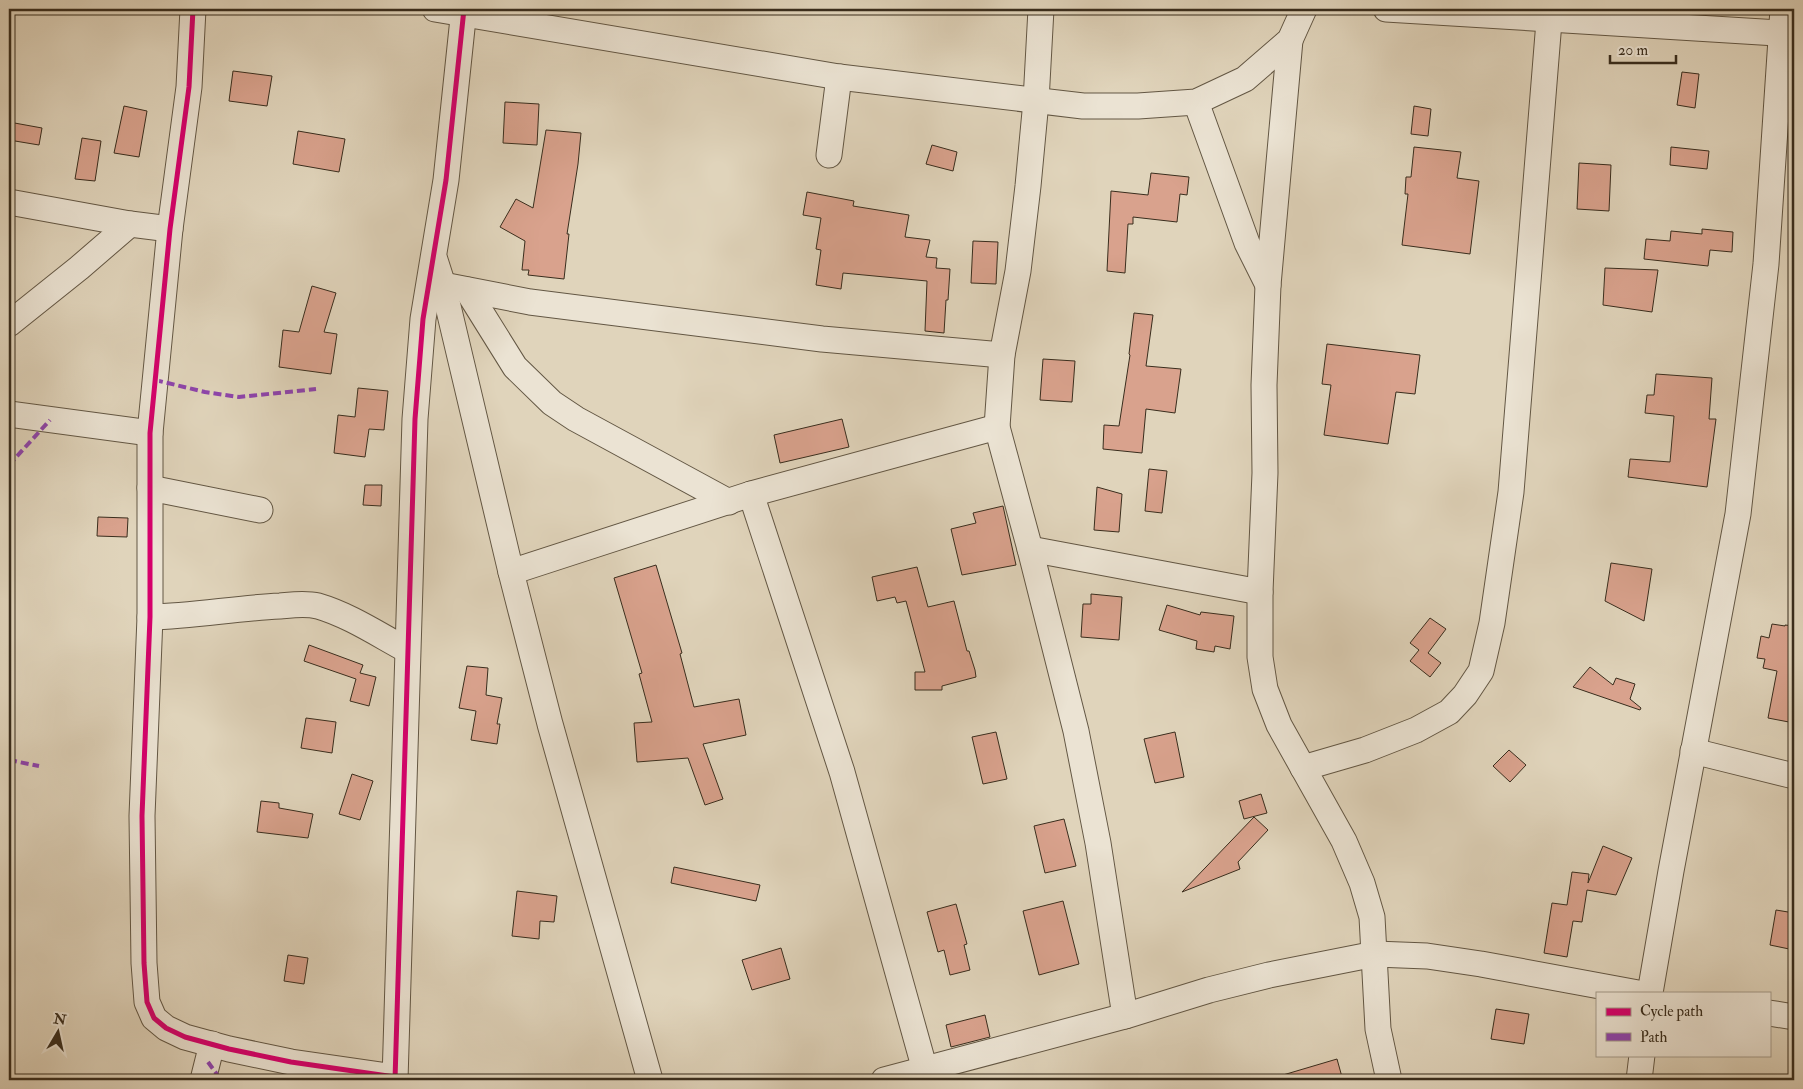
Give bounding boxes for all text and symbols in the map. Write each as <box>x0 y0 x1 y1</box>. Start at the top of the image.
scale bar <box>1610 32 1677 64</box>
text: 20 m <box>1618 41 1648 60</box>
legend <box>1596 992 1770 1056</box>
text: Cycle path <box>1640 1002 1703 1022</box>
north arrow <box>32 1006 82 1056</box>
text: N <box>51 1010 68 1029</box>
text: Path <box>1640 1028 1667 1047</box>

